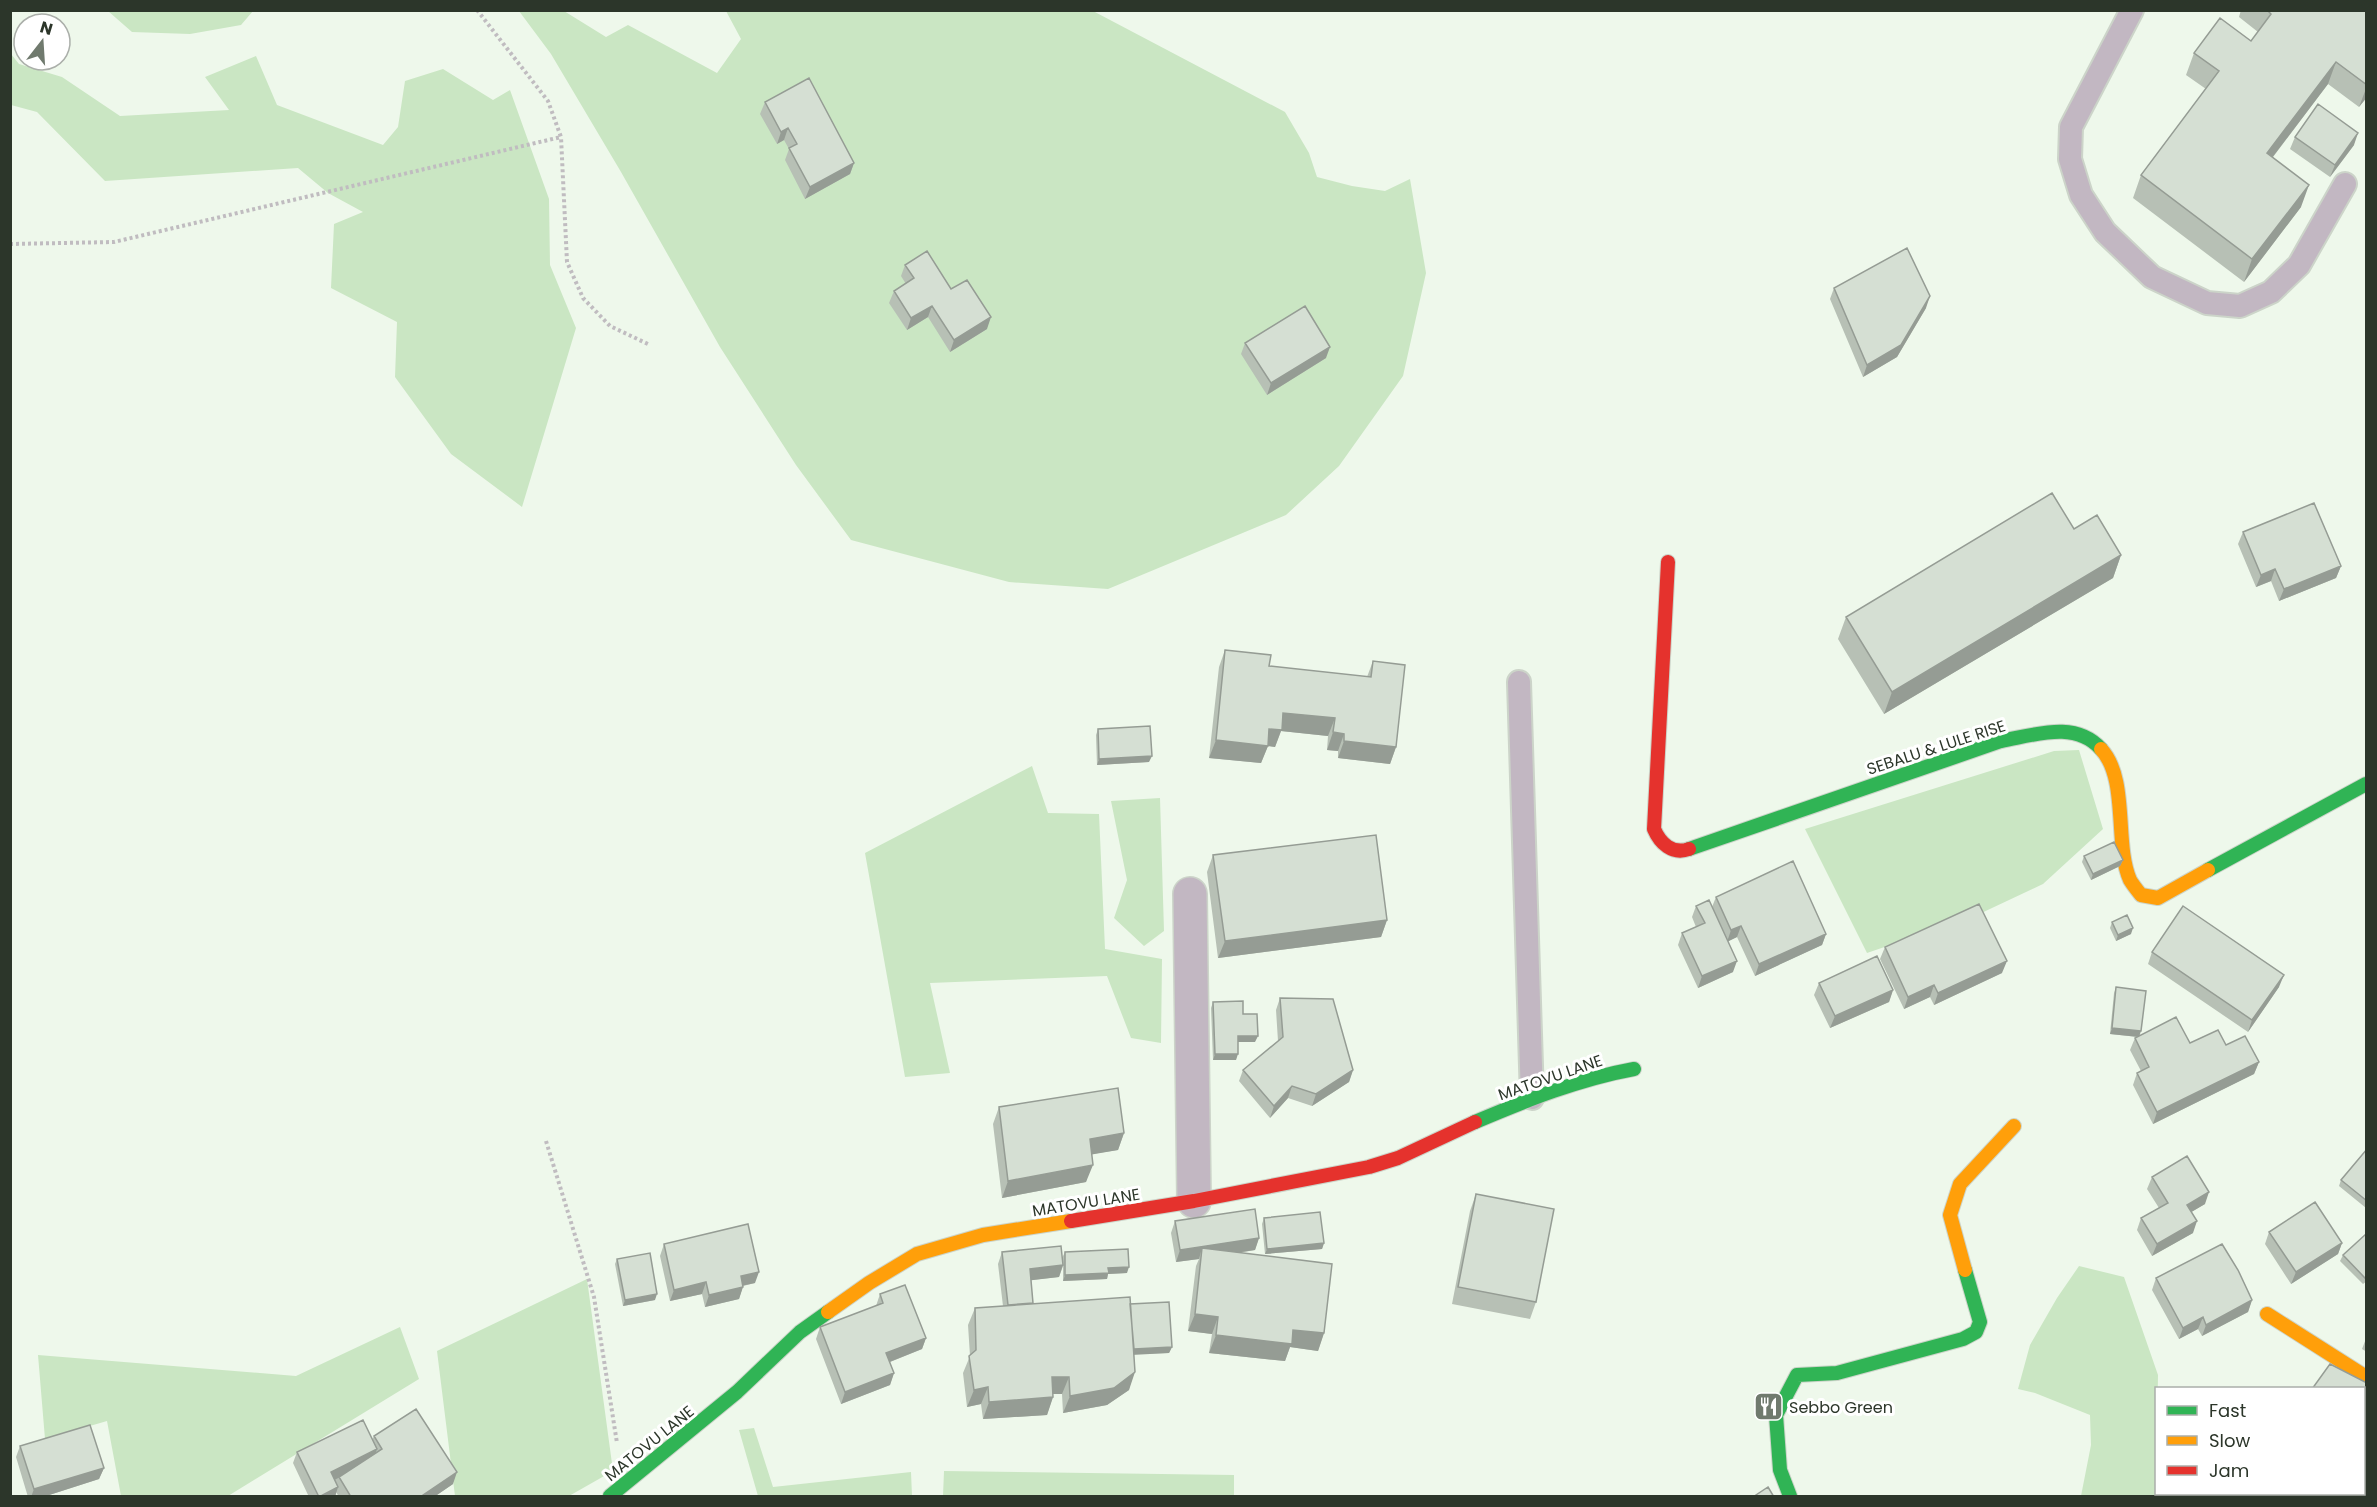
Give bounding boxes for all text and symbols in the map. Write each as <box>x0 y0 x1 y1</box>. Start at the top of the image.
north arrow <box>12 12 72 72</box>
text: N <box>37 15 55 41</box>
street label: SEBALU & LULE RISE <box>1864 714 2008 781</box>
street label: MATOVU LANE <box>1495 1049 1605 1106</box>
street label: MATOVU LANE <box>1031 1183 1142 1222</box>
legend <box>2155 1387 2365 1495</box>
restaurant icon: Sebbo Green <box>1752 1391 1784 1423</box>
place label: Sebbo Green <box>1789 1396 1893 1419</box>
text: Fast <box>2209 1398 2246 1423</box>
street label: MATOVU LANE <box>600 1400 699 1487</box>
text: Slow <box>2209 1428 2251 1453</box>
text: Jam <box>2209 1458 2249 1483</box>

